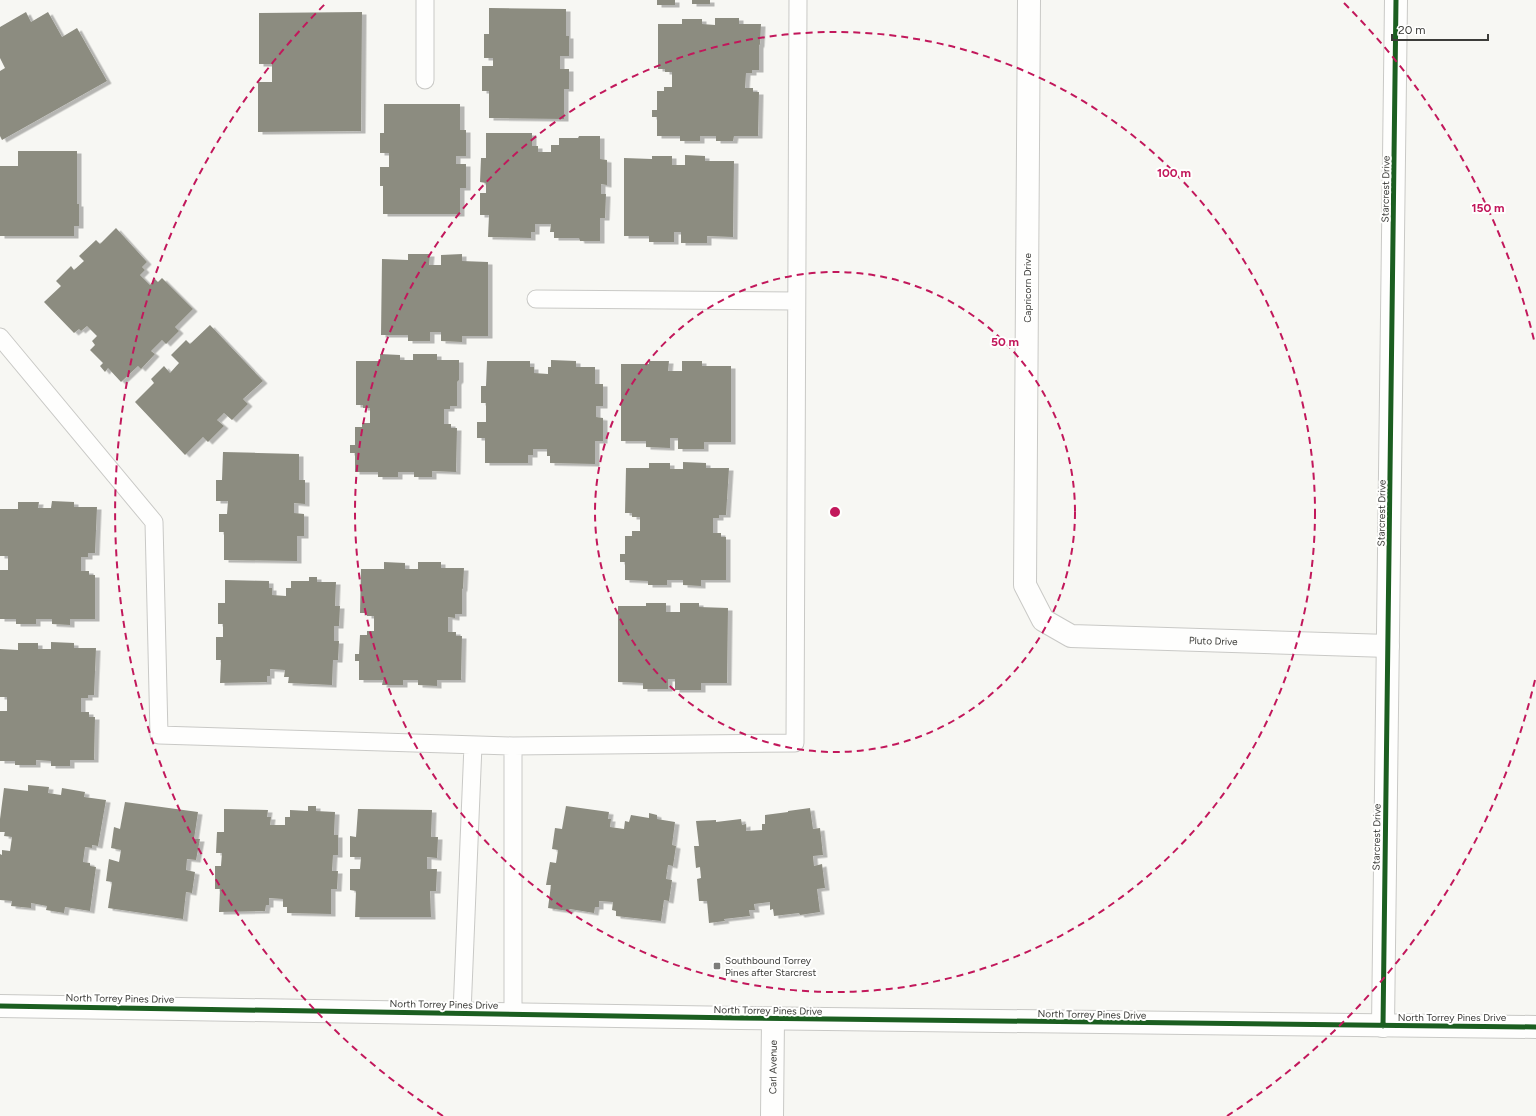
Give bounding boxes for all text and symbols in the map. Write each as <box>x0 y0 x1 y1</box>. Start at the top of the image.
scale bar <box>1392 16 1488 42</box>
text: 20 m <box>1398 23 1426 37</box>
street label: Starcrest Drive <box>1378 155 1393 222</box>
text: 100 m <box>1157 166 1191 180</box>
text: 150 m <box>1471 201 1505 215</box>
street label: Capricorn Drive <box>1021 253 1034 323</box>
text: 50 m <box>991 335 1019 349</box>
street label: Starcrest Drive <box>1374 479 1389 546</box>
centre of rings <box>828 505 842 519</box>
street label: Pluto Drive <box>1189 634 1238 648</box>
street label: Starcrest Drive <box>1369 803 1384 870</box>
place label: Southbound Torrey Pines after Starcrest <box>725 954 816 979</box>
marker: Southbound Torrey Pines after Starcrest <box>712 961 722 971</box>
street label: North Torrey Pines Drive <box>66 991 175 1006</box>
street label: North Torrey Pines Drive <box>390 997 499 1012</box>
street label: North Torrey Pines Drive <box>714 1003 823 1018</box>
street label: North Torrey Pines Drive <box>1038 1007 1147 1022</box>
street label: North Torrey Pines Drive <box>1398 1011 1507 1024</box>
street label: Carl Avenue <box>766 1039 780 1094</box>

